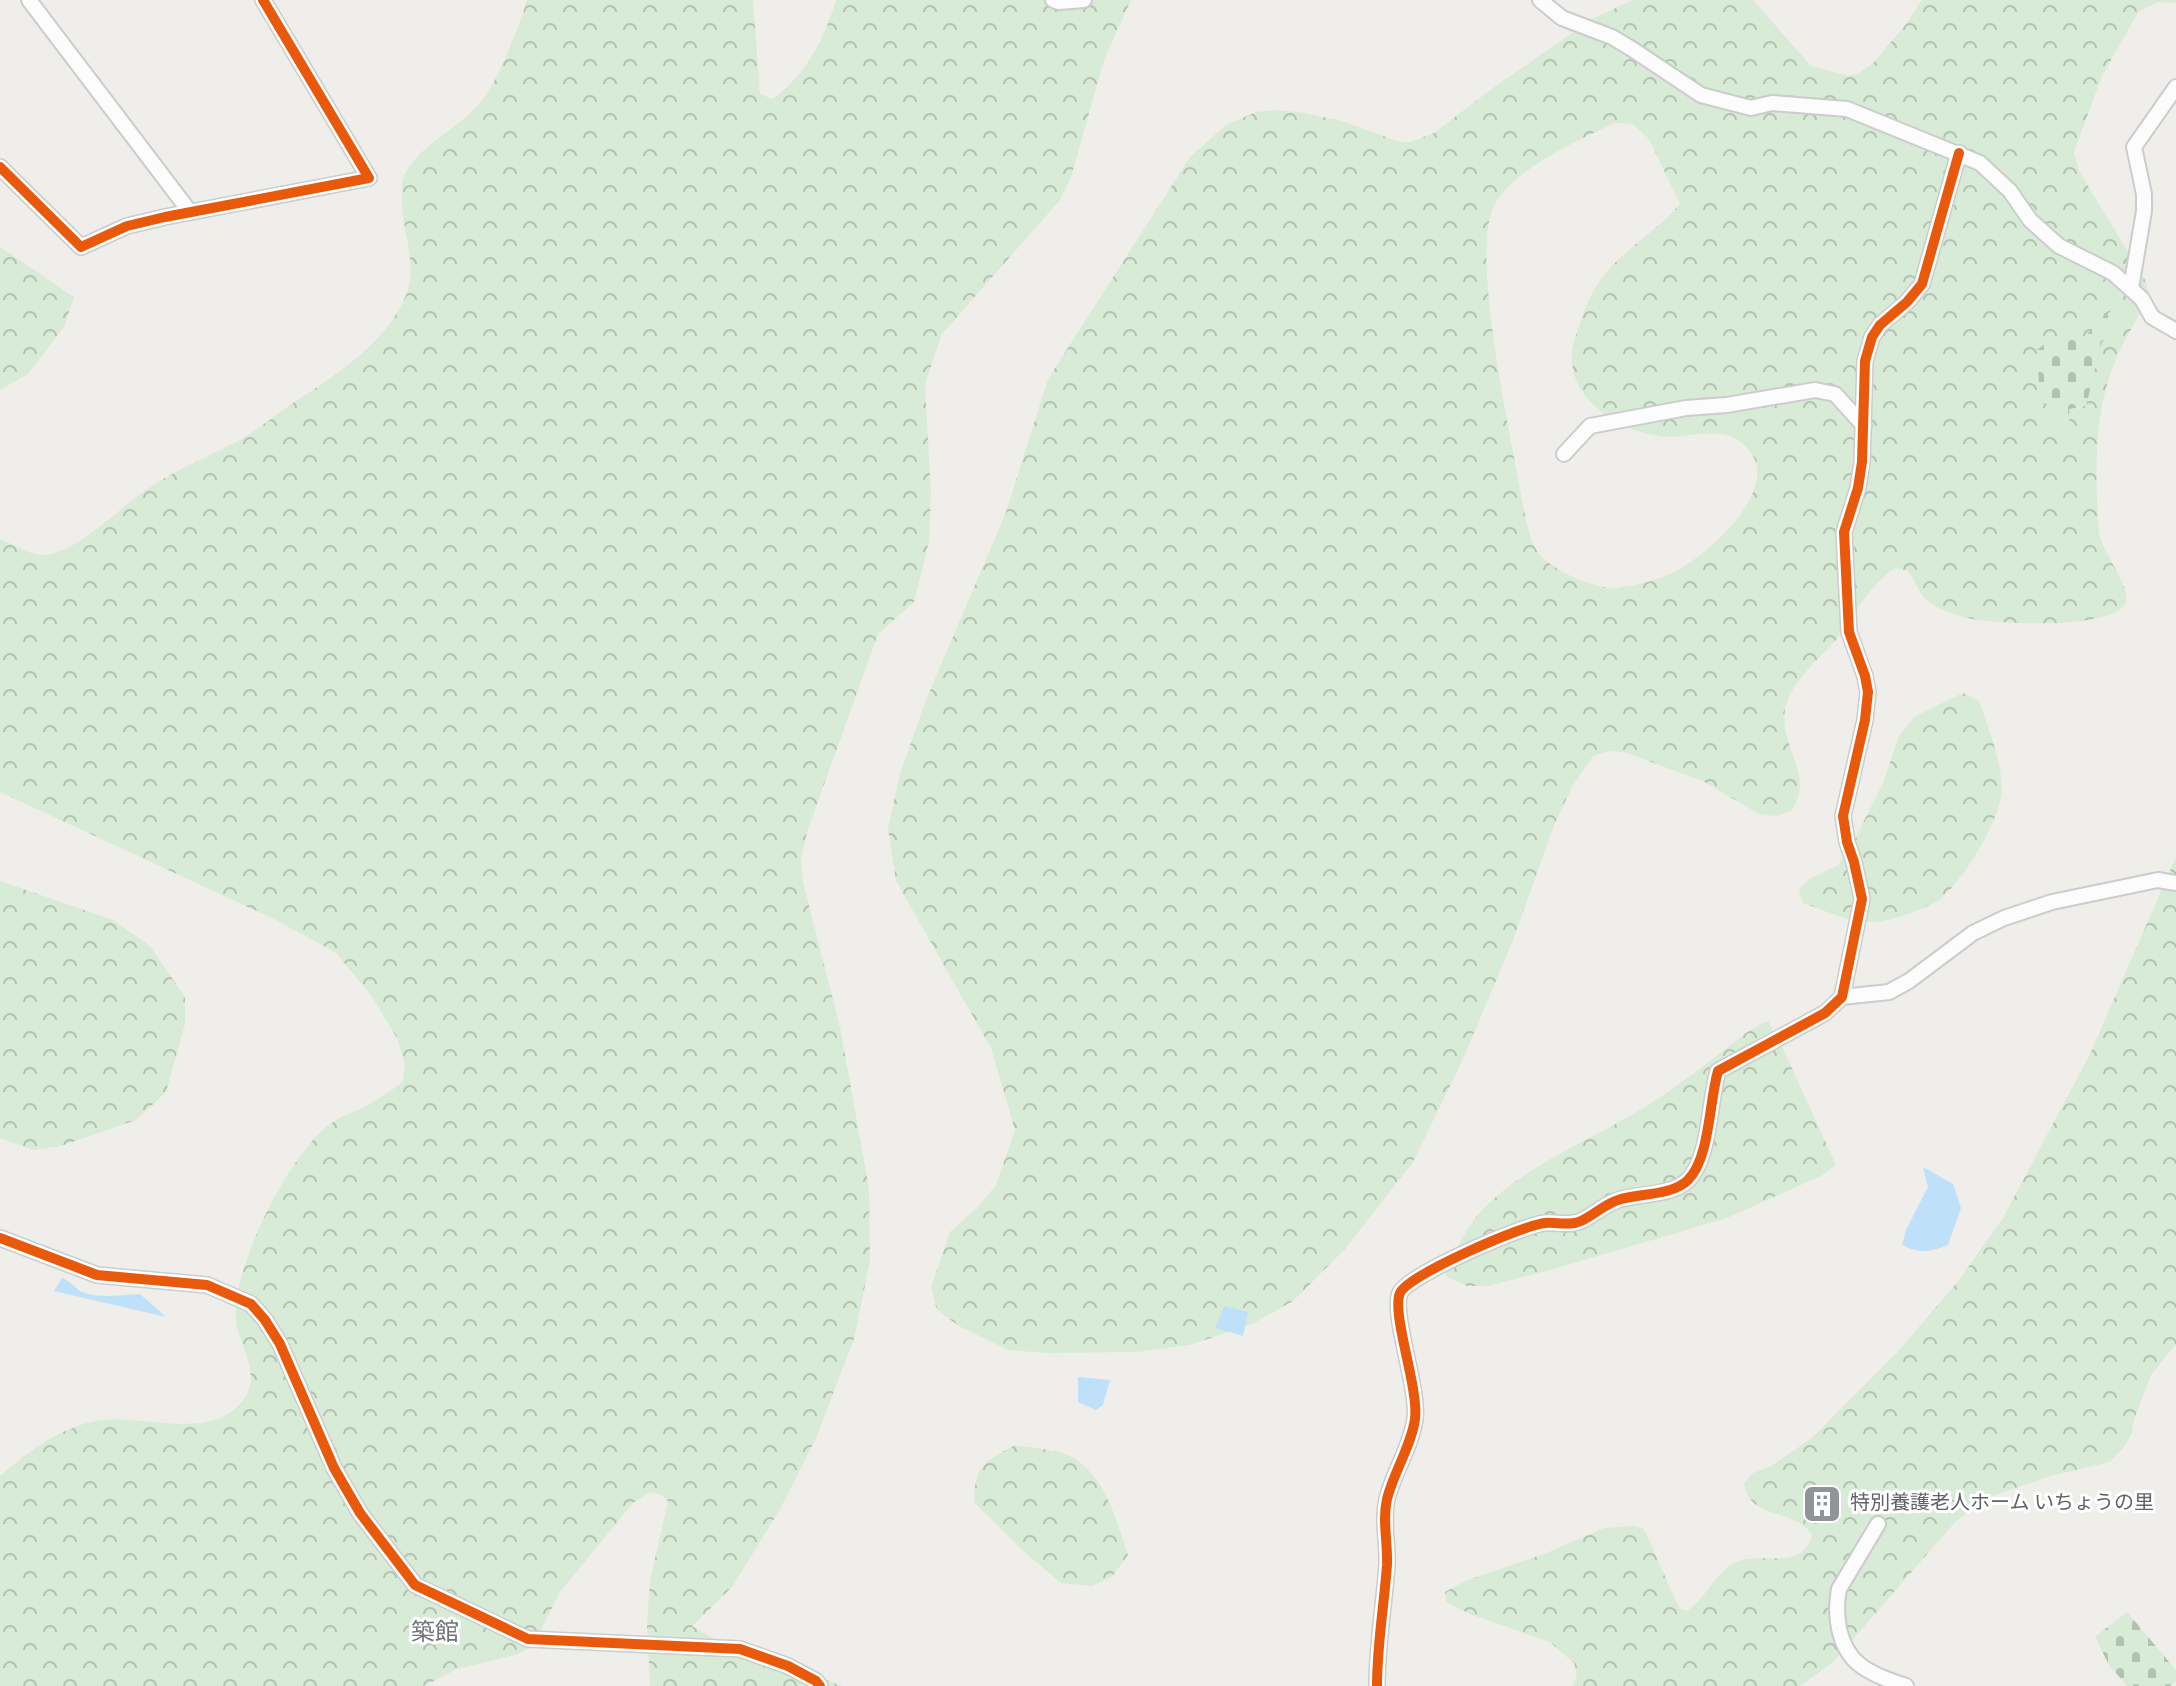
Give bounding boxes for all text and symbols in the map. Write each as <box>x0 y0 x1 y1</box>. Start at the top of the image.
building icon: 特別養護老人ホーム いちょうの里 <box>1801 1483 1843 1525</box>
place label: 特別養護老人ホーム いちょうの里 <box>1850 1491 2154 1517</box>
district label: 築館 <box>411 1619 459 1649</box>

